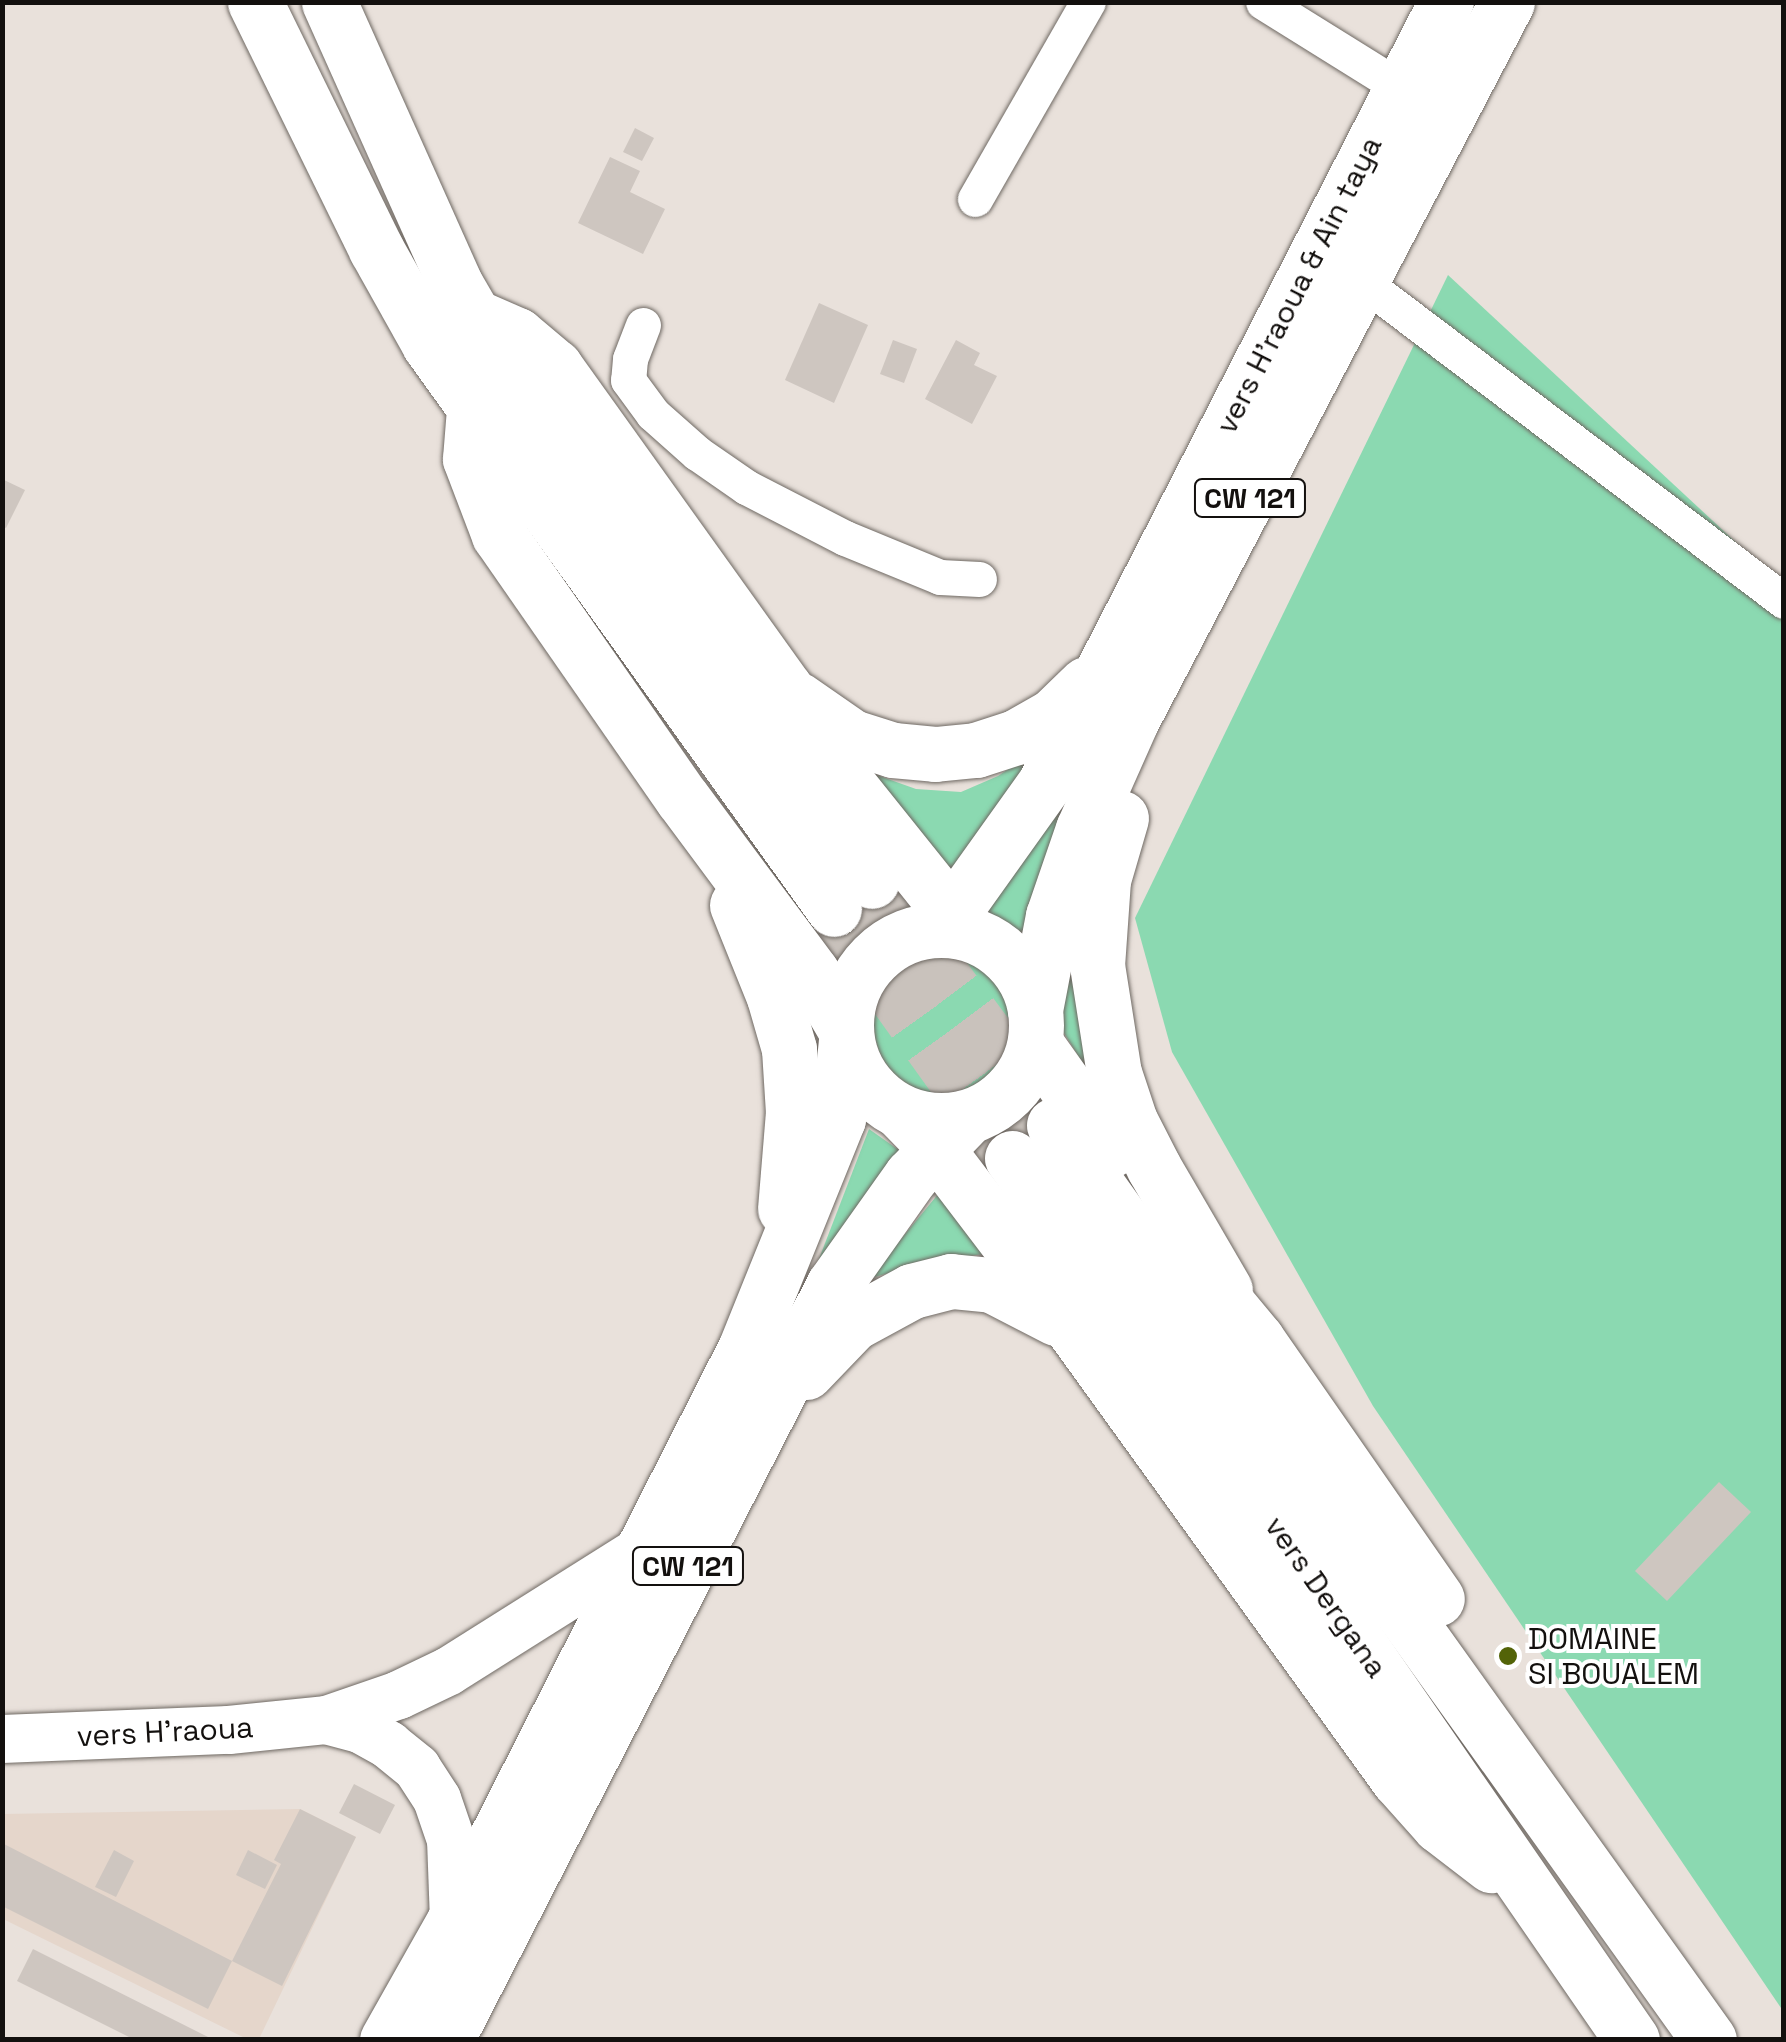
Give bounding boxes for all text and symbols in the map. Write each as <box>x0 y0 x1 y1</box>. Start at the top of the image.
street label: vers H'raoua & Ain taya <box>1208 130 1390 440</box>
road number: CW 121 <box>1192 475 1308 521</box>
street label: vers Dergana <box>1257 1510 1395 1684</box>
road number: CW 121 <box>630 1543 746 1589</box>
place label: DOMAINE SI BOUALEM <box>1528 1621 1699 1692</box>
marker: DOMAINE SI BOUALEM <box>1497 1645 1519 1667</box>
street label: vers H'raoua <box>76 1709 254 1755</box>

